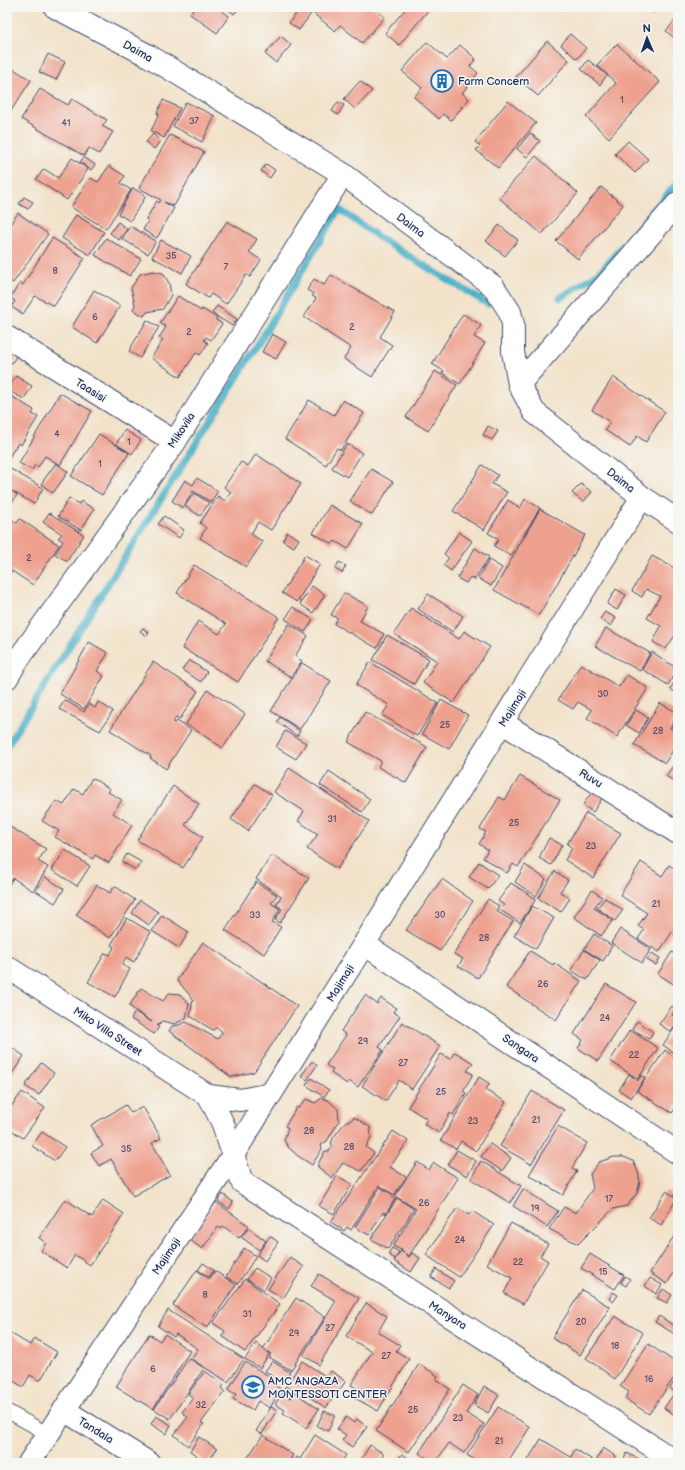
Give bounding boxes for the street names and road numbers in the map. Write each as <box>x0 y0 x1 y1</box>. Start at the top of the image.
street label: Daima <box>121 38 155 65</box>
street label: Daima <box>394 211 427 240</box>
street label: Taasisi <box>73 376 109 405</box>
street label: Mikovila <box>165 410 198 451</box>
street label: Daima <box>604 465 637 495</box>
street label: Majimaji <box>496 687 529 729</box>
street label: Ruvu <box>577 766 605 791</box>
street label: Majimaji <box>324 962 357 1004</box>
street label: Miko Villa Street <box>71 1004 145 1059</box>
street label: Sangara <box>500 1031 542 1065</box>
street label: Majimaji <box>149 1235 183 1277</box>
street label: Manyara <box>426 1298 469 1333</box>
street label: Tandala <box>76 1415 116 1446</box>

